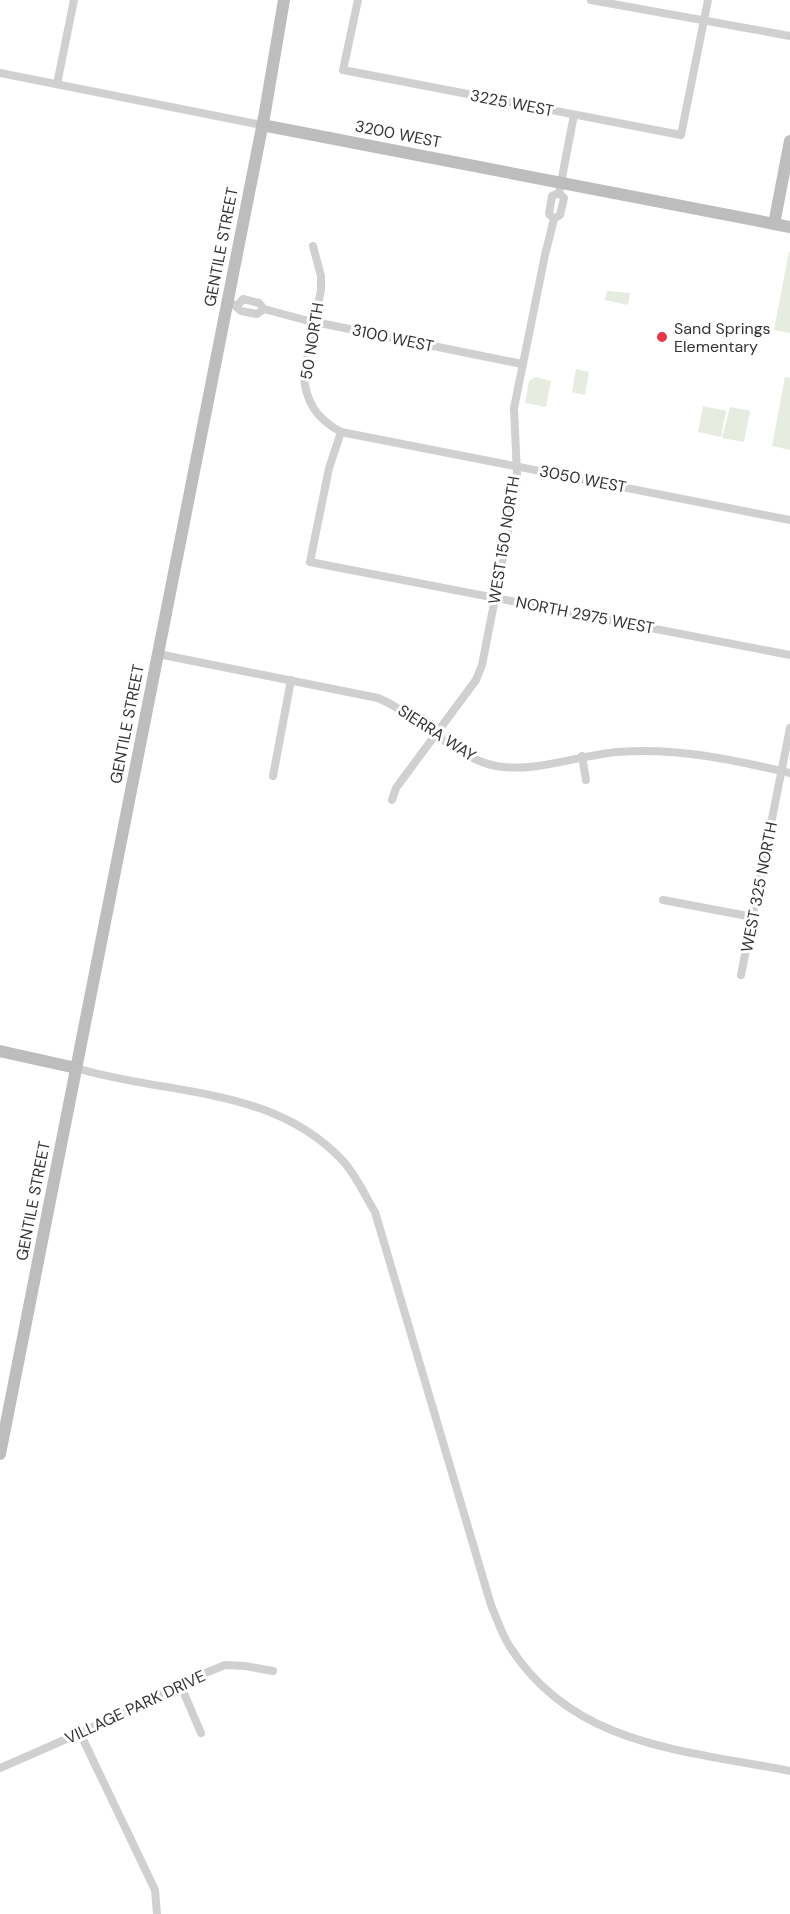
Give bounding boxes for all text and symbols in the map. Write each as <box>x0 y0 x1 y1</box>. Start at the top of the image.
street label: 3225 WEST <box>469 85 555 121</box>
street label: 3200 WEST <box>353 115 443 153</box>
street label: GENTILE STREET <box>199 185 243 308</box>
street label: 50 NORTH <box>296 301 328 381</box>
place label: Sand Springs Elementary <box>674 318 771 357</box>
street label: 3100 WEST <box>350 319 436 357</box>
marker: Sand Springs Elementary <box>655 330 669 344</box>
street label: 3050 WEST <box>538 460 628 498</box>
street label: WEST 150 NORTH <box>483 474 525 606</box>
street label: NORTH 2975 WEST <box>514 591 656 639</box>
street label: GENTILE STREET <box>105 662 149 785</box>
street label: SIERRA WAY <box>394 700 480 766</box>
street label: WEST 325 NORTH <box>736 820 782 954</box>
street label: GENTILE STREET <box>11 1139 55 1262</box>
street label: VILLAGE PARK DRIVE <box>62 1665 208 1749</box>

